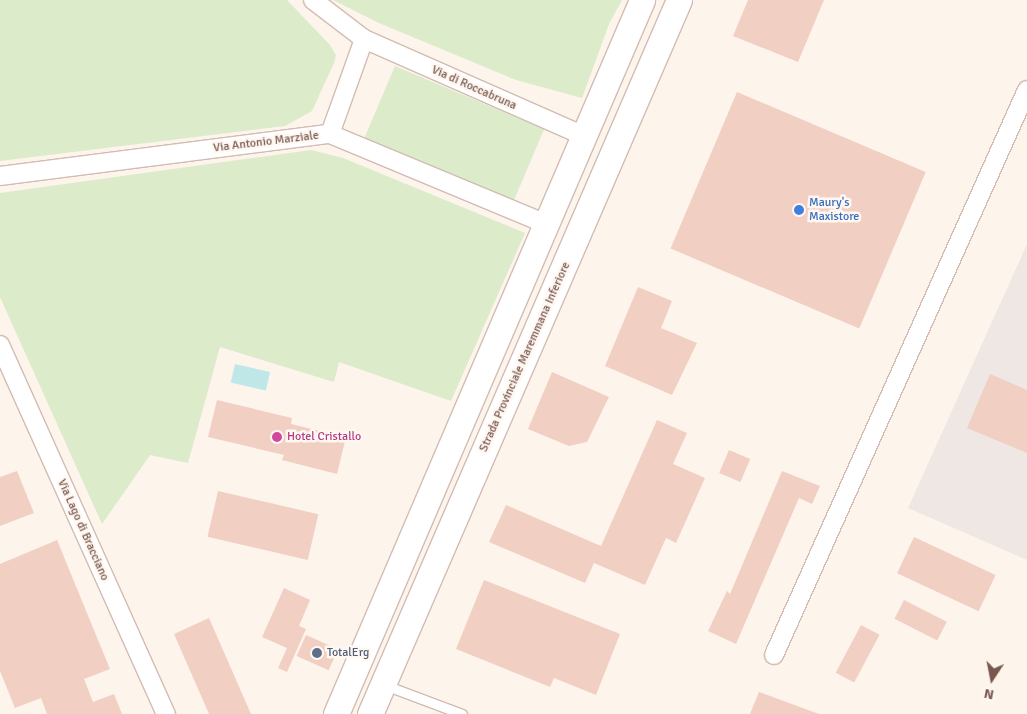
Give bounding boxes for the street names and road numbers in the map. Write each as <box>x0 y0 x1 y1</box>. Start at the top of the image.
street label: Via di Roccabruna <box>429 63 519 113</box>
street label: Via Antonio Marziale <box>212 128 320 156</box>
street label: Strada Provinciale Maremmana Inferiore <box>476 260 574 454</box>
street label: Via Lago di Bracciano <box>54 477 112 583</box>

